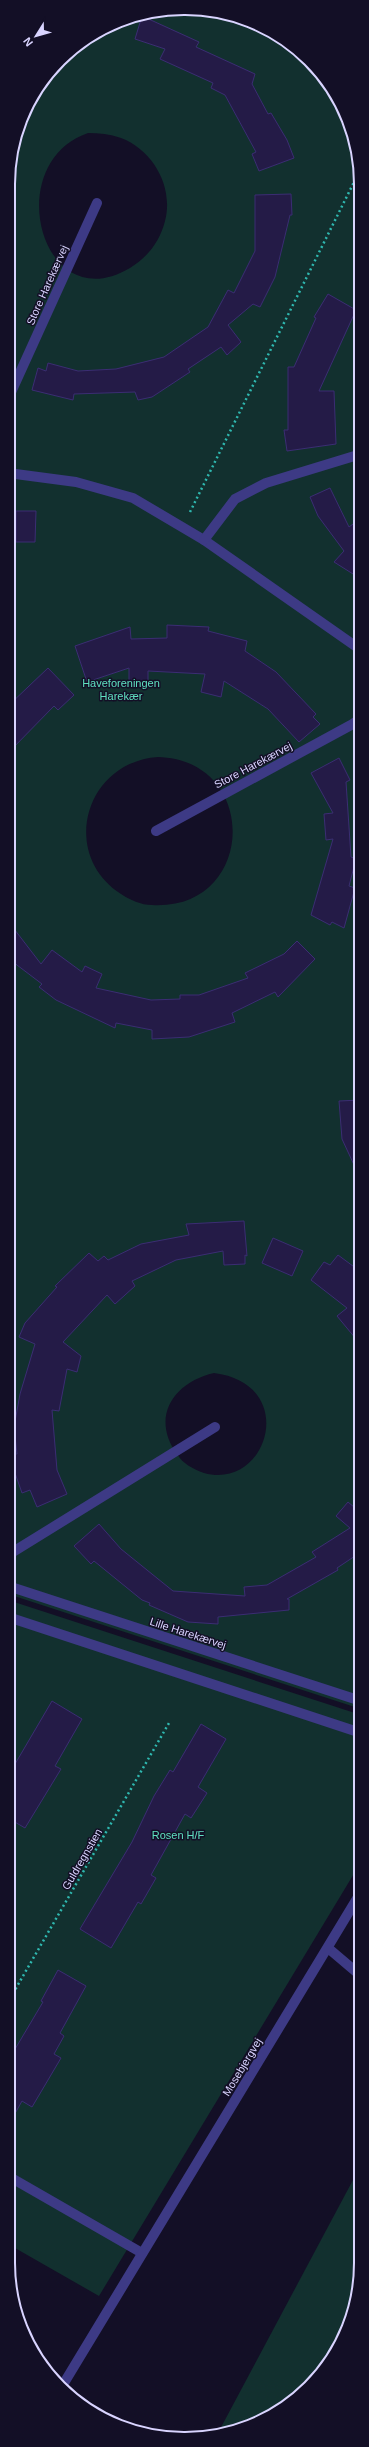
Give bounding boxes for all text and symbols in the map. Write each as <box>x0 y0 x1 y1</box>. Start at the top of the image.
north arrow <box>16 16 56 56</box>
text: N <box>21 35 35 49</box>
street label: Store Harekærvej <box>24 243 70 327</box>
park label: Haveforeningen Harekær <box>82 677 160 702</box>
street label: Store Harekærvej <box>212 739 294 791</box>
street label: Lille Harekærvej <box>148 1615 228 1651</box>
street label: Guldregnstien <box>60 1826 104 1892</box>
park label: Rosen H/F <box>152 1829 205 1841</box>
street label: Mosebjergvej <box>220 2036 264 2098</box>

